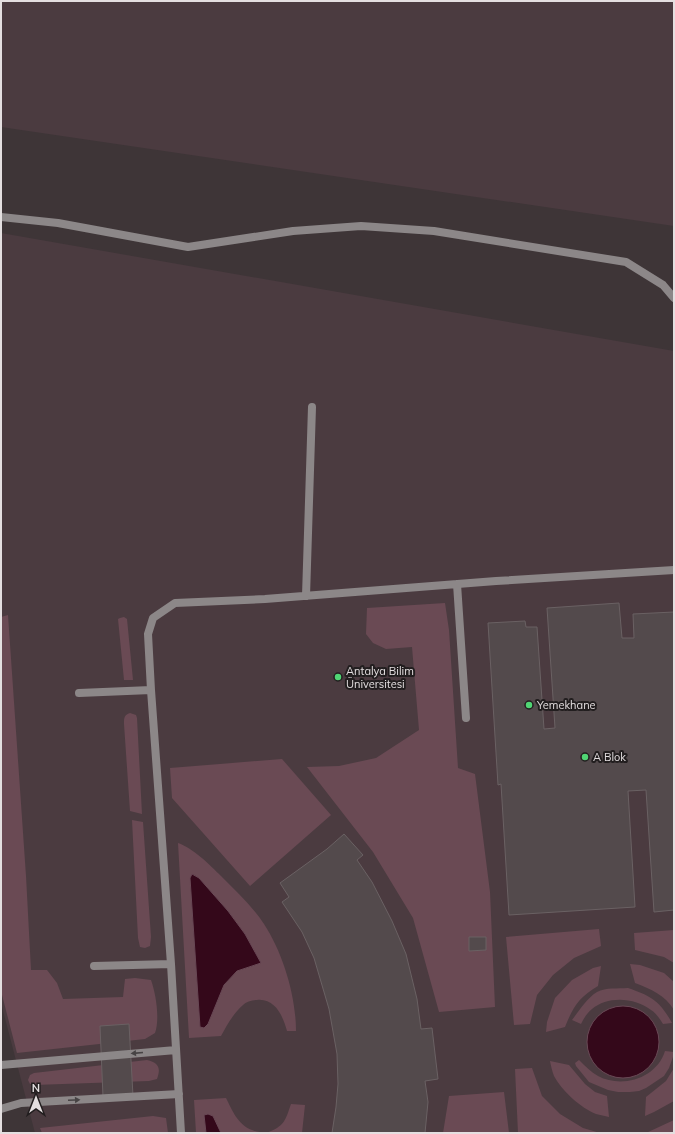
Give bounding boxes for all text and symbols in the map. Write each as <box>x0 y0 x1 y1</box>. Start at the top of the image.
place label: Antalya Bilim Üniversitesi <box>346 664 414 691</box>
marker: Antalya Bilim Üniversitesi <box>333 672 343 682</box>
place label: Yemekhane <box>536 698 596 712</box>
marker: Yemekhane <box>524 700 534 710</box>
place label: A Blok <box>593 750 626 764</box>
marker: A Blok <box>580 752 590 762</box>
one-way arrow <box>131 1050 144 1057</box>
north arrow <box>16 1078 56 1118</box>
text: N <box>32 1081 40 1095</box>
one-way arrow <box>68 1097 80 1104</box>

